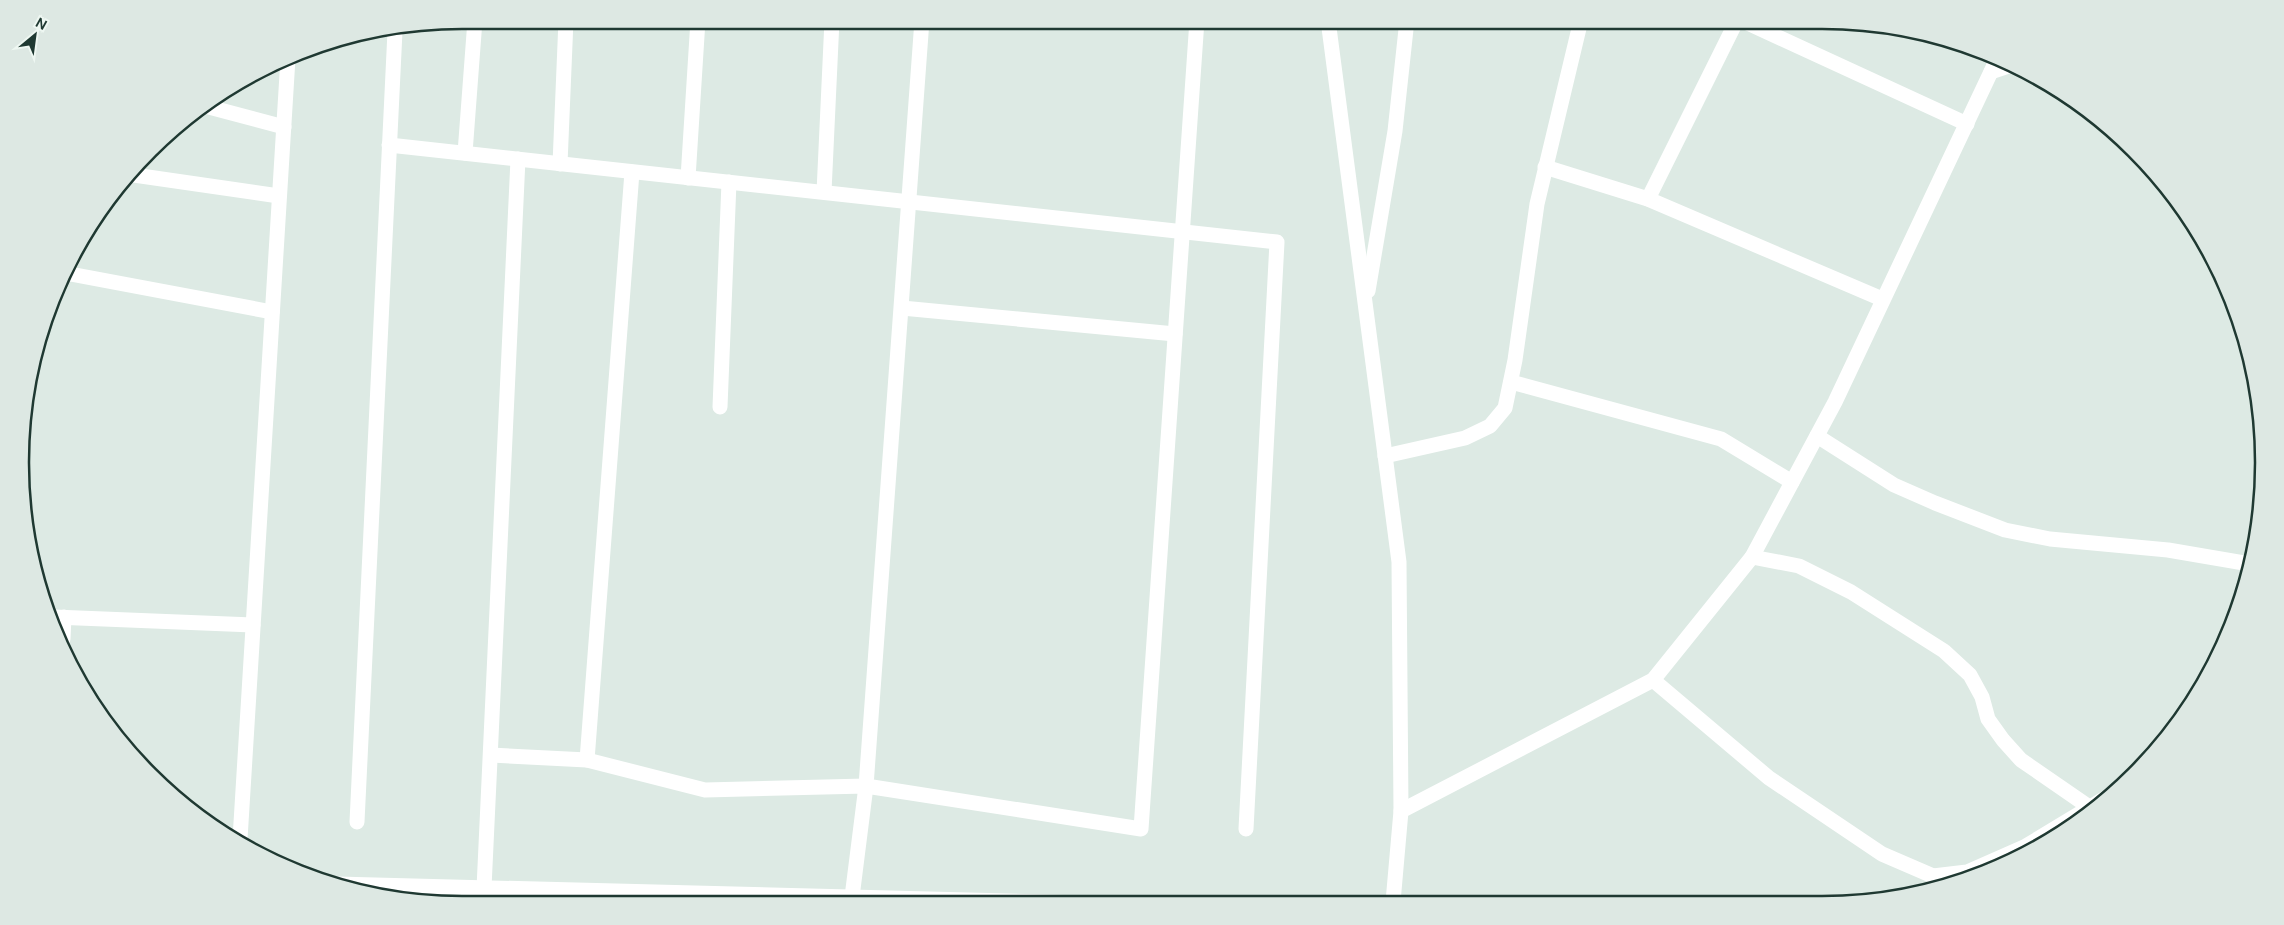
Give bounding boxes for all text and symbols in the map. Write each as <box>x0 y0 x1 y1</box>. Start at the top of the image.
north arrow <box>10 10 60 60</box>
text: N <box>32 13 50 34</box>

